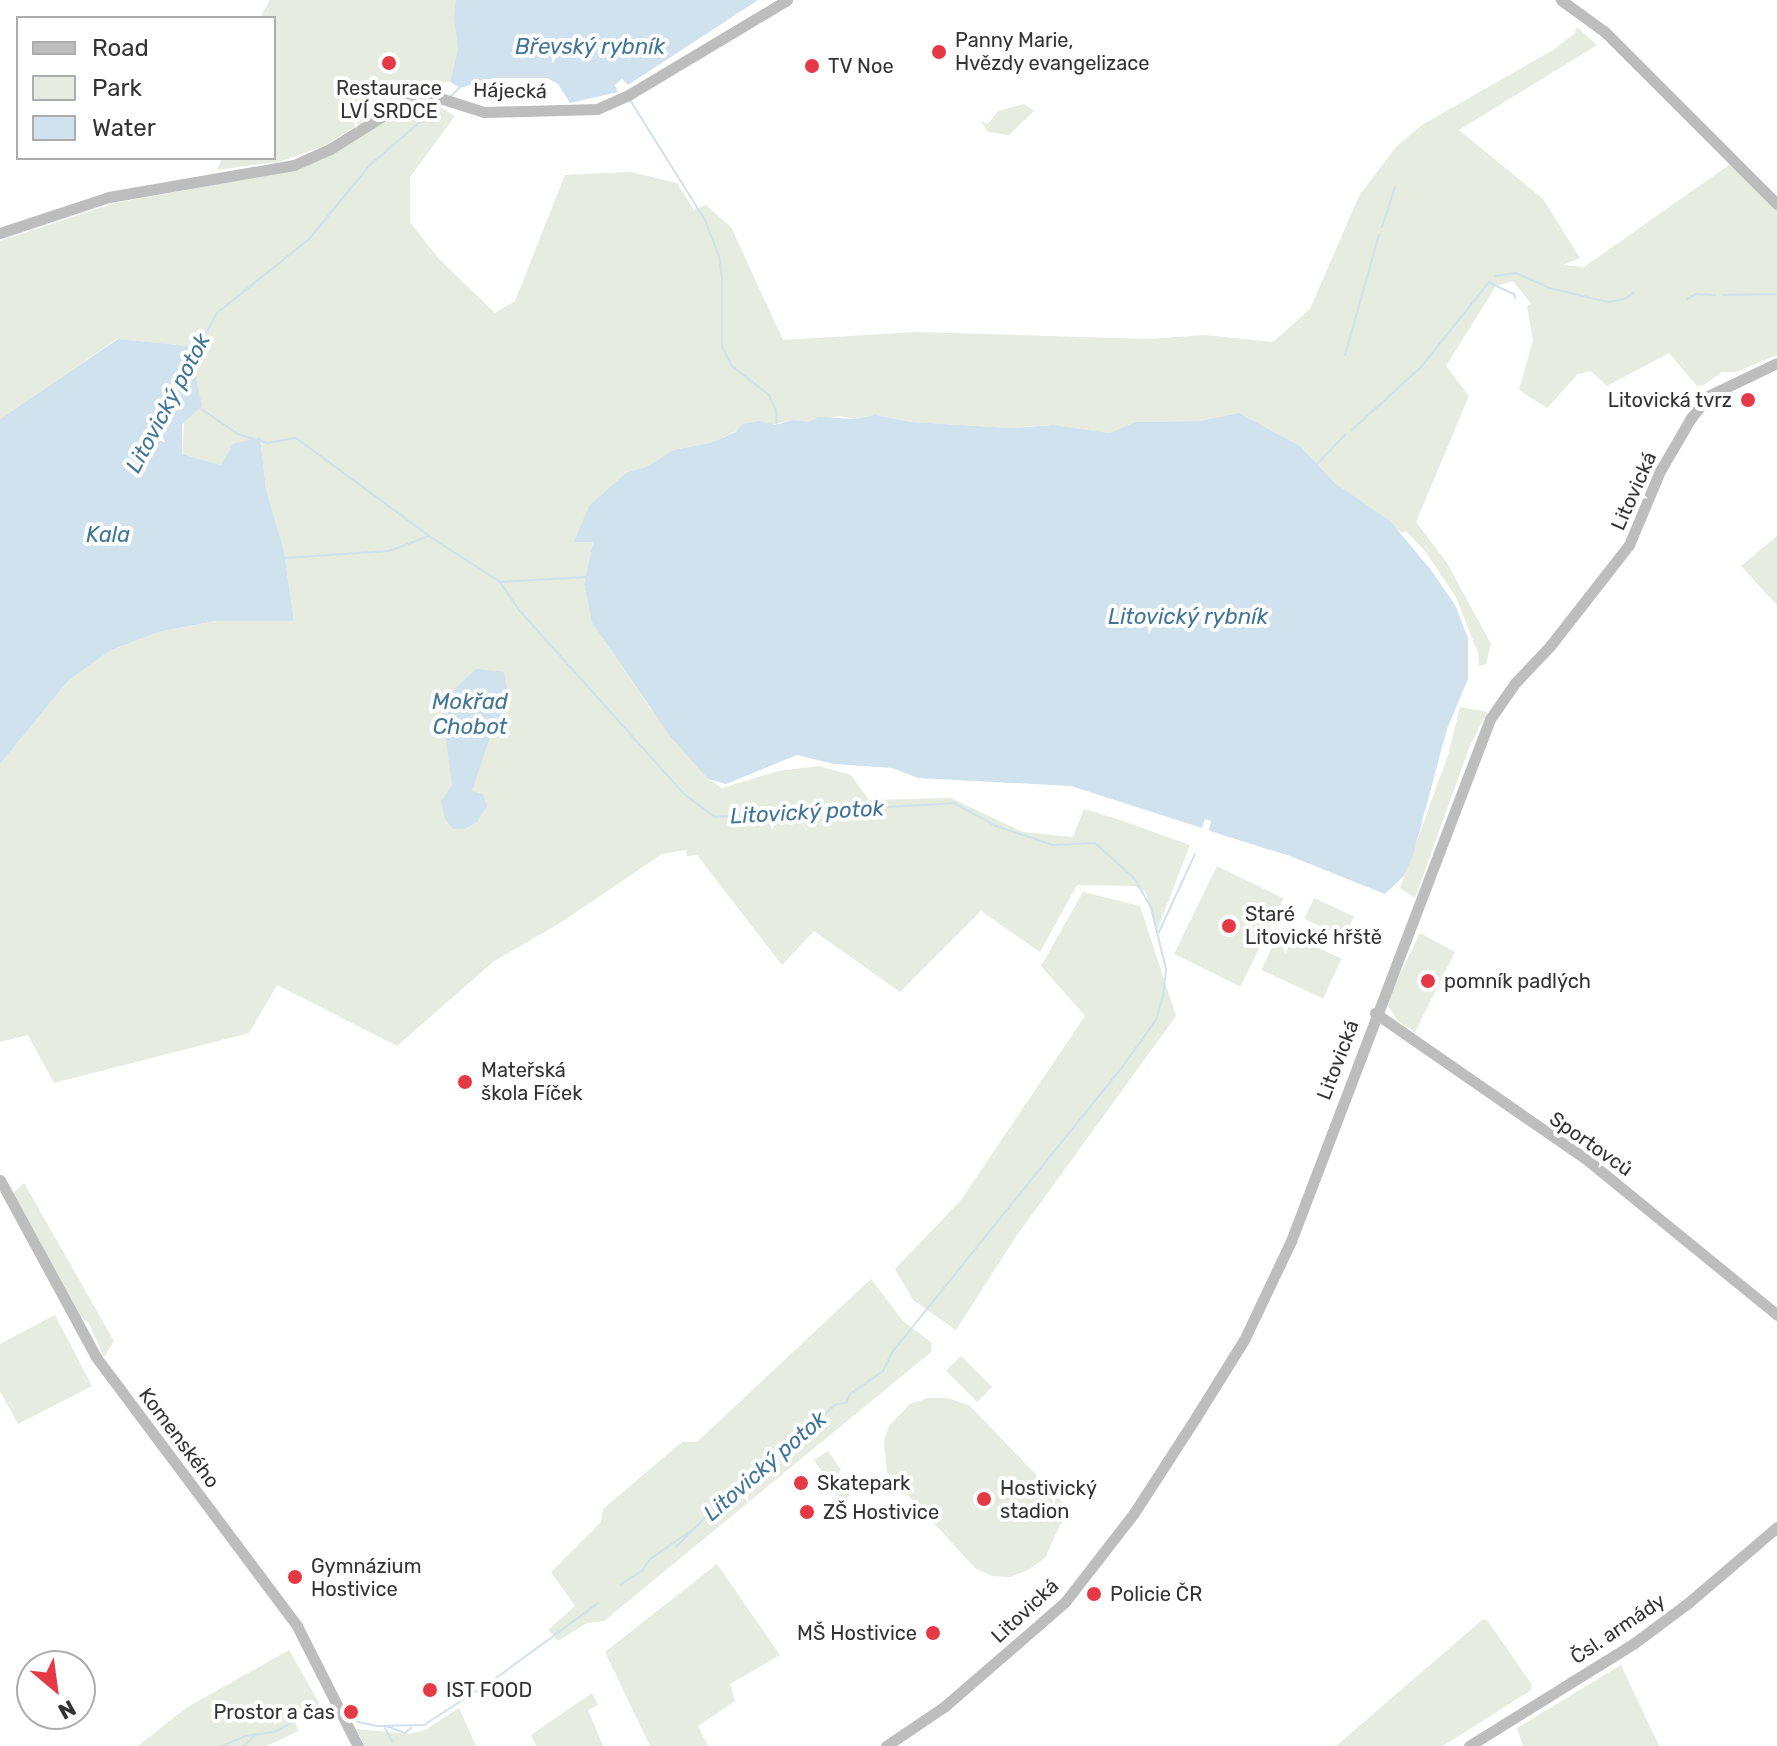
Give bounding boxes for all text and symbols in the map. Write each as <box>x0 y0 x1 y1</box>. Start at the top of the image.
legend <box>16 16 276 160</box>
place label: Panny Marie, Hvězdy evangelizace <box>955 28 1150 75</box>
text: Road <box>92 34 149 62</box>
water label: Břevský rybník <box>515 34 665 60</box>
marker: Panny Marie, Hvězdy evangelizace <box>930 43 948 61</box>
marker: Restaurace LVÍ SRDCE <box>380 54 398 72</box>
place label: TV Noe <box>828 54 894 78</box>
marker: TV Noe <box>803 57 821 75</box>
text: Park <box>92 74 142 102</box>
place label: Restaurace LVÍ SRDCE <box>336 76 442 123</box>
street label: Hájecká <box>473 78 547 104</box>
text: Water <box>92 114 156 142</box>
water label: Litovický potok <box>120 329 216 477</box>
place label: Litovická tvrz <box>1607 388 1732 412</box>
marker: Litovická tvrz <box>1739 391 1757 409</box>
street label: Litovická <box>1606 448 1662 534</box>
water label: Kala <box>86 522 130 548</box>
water label: Litovický rybník <box>1108 604 1268 630</box>
water label: Mokřad Chobot <box>432 688 508 740</box>
water label: Litovický potok <box>729 795 885 829</box>
place label: Staré Litovické hřště <box>1245 902 1382 949</box>
marker: Staré Litovické hřště <box>1220 917 1238 935</box>
place label: pomník padlých <box>1444 969 1591 993</box>
marker: pomník padlých <box>1419 972 1437 990</box>
street label: Litovická <box>1312 1017 1364 1103</box>
place label: Mateřská škola Fíček <box>481 1058 583 1105</box>
marker: Mateřská škola Fíček <box>456 1073 474 1091</box>
street label: Sportovců <box>1545 1107 1637 1181</box>
street label: Komenského <box>134 1383 224 1493</box>
water label: Litovický potok <box>698 1405 832 1527</box>
place label: Skatepark <box>817 1471 910 1495</box>
marker: Skatepark <box>792 1474 810 1492</box>
place label: Hostivický stadion <box>1000 1476 1097 1523</box>
marker: Hostivický stadion <box>975 1490 993 1508</box>
place label: ZŠ Hostivice <box>823 1500 939 1524</box>
marker: ZŠ Hostivice <box>798 1503 816 1521</box>
place label: Gymnázium Hostivice <box>311 1554 421 1601</box>
marker: Gymnázium Hostivice <box>286 1568 304 1586</box>
street label: Litovická <box>986 1574 1064 1648</box>
place label: Policie ČR <box>1110 1582 1202 1606</box>
marker: Policie ČR <box>1085 1585 1103 1603</box>
street label: Čsl. armády <box>1566 1589 1670 1669</box>
place label: MŠ Hostivice <box>797 1621 917 1645</box>
marker: MŠ Hostivice <box>924 1624 942 1642</box>
north arrow <box>16 1650 96 1730</box>
place label: IST FOOD <box>446 1678 533 1702</box>
marker: IST FOOD <box>421 1681 439 1699</box>
text: N <box>53 1694 80 1725</box>
place label: Prostor a čas <box>213 1700 335 1724</box>
marker: Prostor a čas <box>342 1703 360 1721</box>

